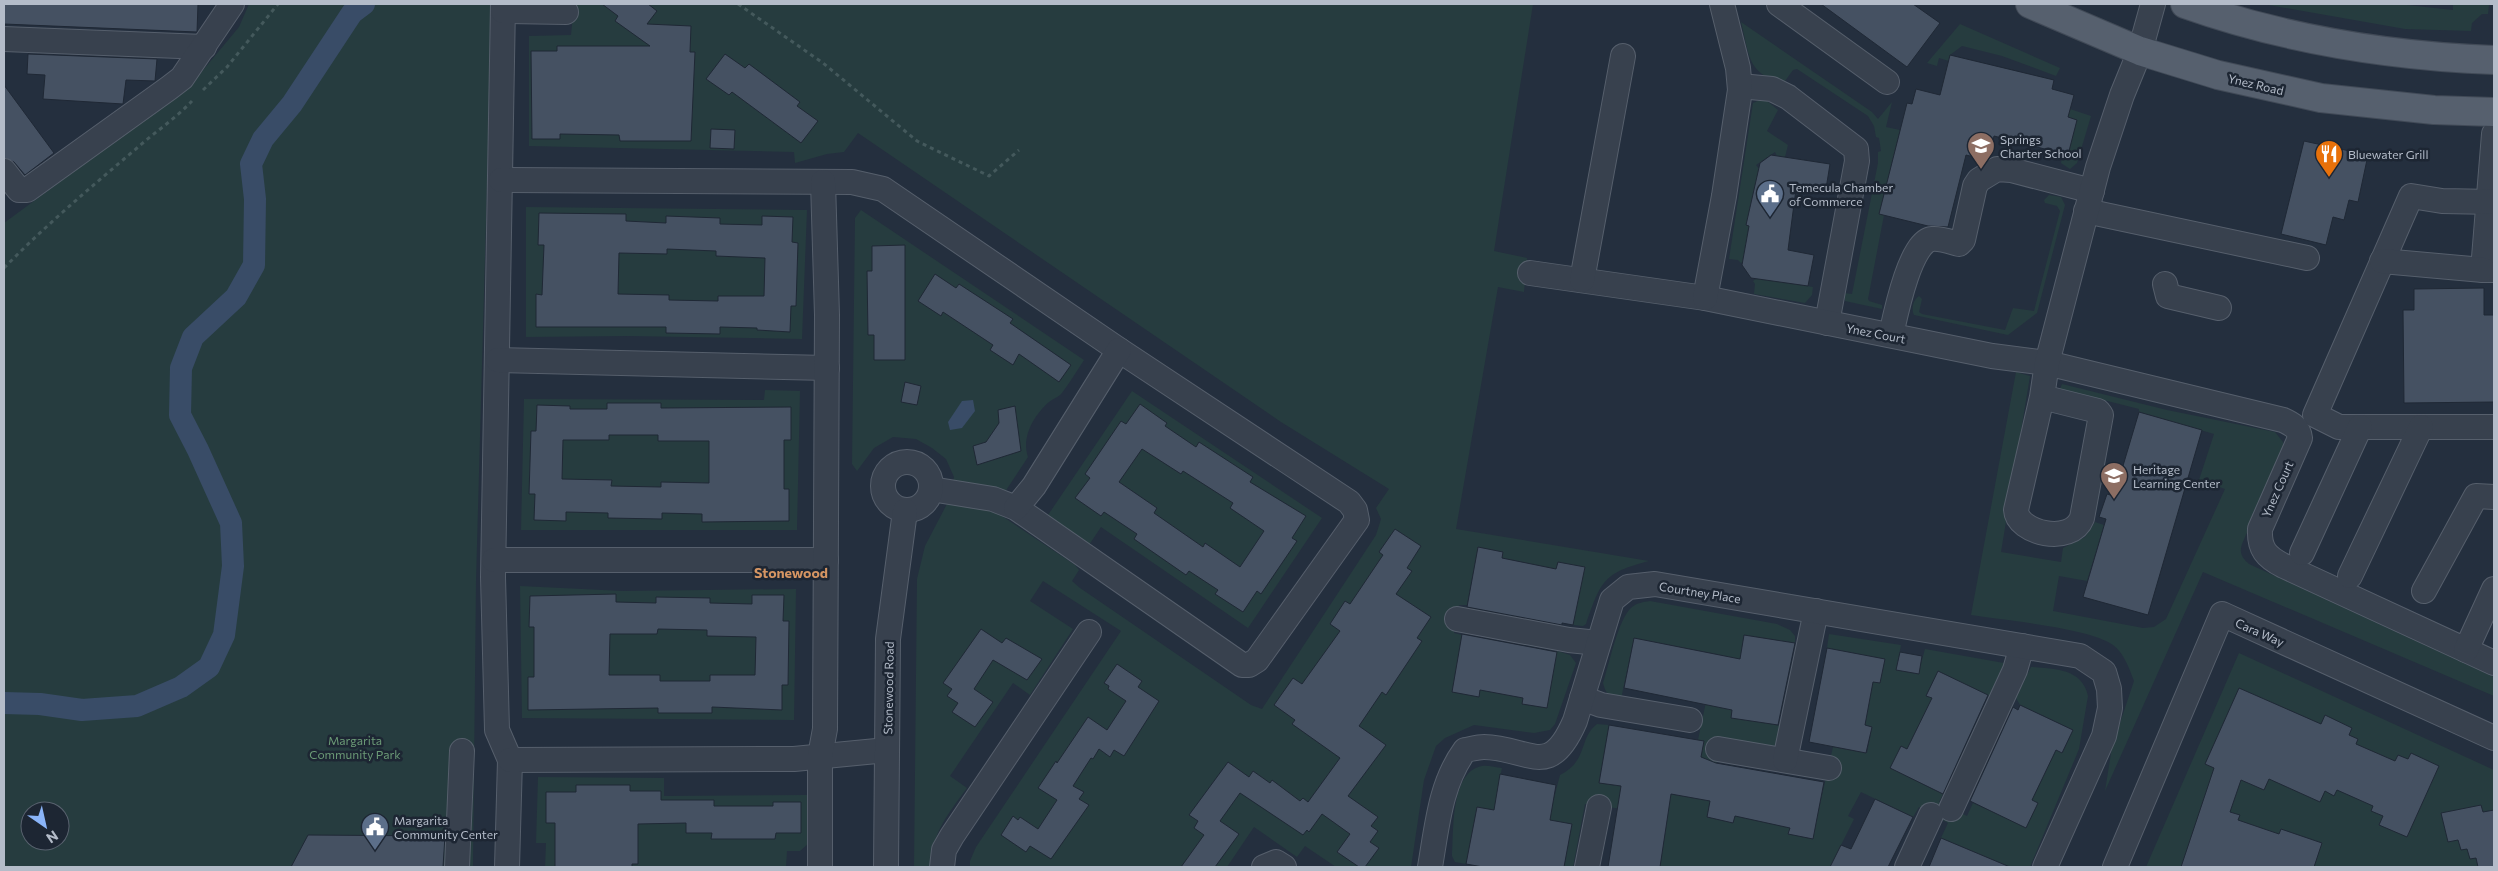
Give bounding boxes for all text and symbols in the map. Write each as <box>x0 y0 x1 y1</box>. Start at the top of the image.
street label: Ynez Road <box>2227 71 2285 97</box>
school or university icon: Springs Charter School <box>1966 131 1996 170</box>
place label: Springs Charter School <box>2000 132 2082 160</box>
restaurant icon: Bluewater Grill <box>2314 139 2344 178</box>
place label: Bluewater Grill <box>2348 147 2428 161</box>
public building icon: Temecula Chamber of Commerce <box>1755 179 1785 218</box>
place label: Temecula Chamber of Commerce <box>1789 180 1893 208</box>
street label: Ynez Court <box>1845 320 1907 346</box>
street label: Ynez Court <box>2258 459 2296 519</box>
school or university icon: Heritage Learning Center <box>2099 461 2129 500</box>
place label: Heritage Learning Center <box>2133 462 2220 490</box>
district label: Stonewood <box>754 564 828 581</box>
street label: Courtney Place <box>1658 579 1742 605</box>
street label: Cara Way <box>2234 615 2286 649</box>
street label: Stonewood Road <box>880 641 896 735</box>
park label: Margarita Community Park <box>309 733 401 761</box>
north arrow <box>20 801 70 851</box>
public building icon: Margarita Community Center <box>360 812 390 851</box>
place label: Margarita Community Center <box>394 813 498 841</box>
text: N <box>43 827 62 847</box>

